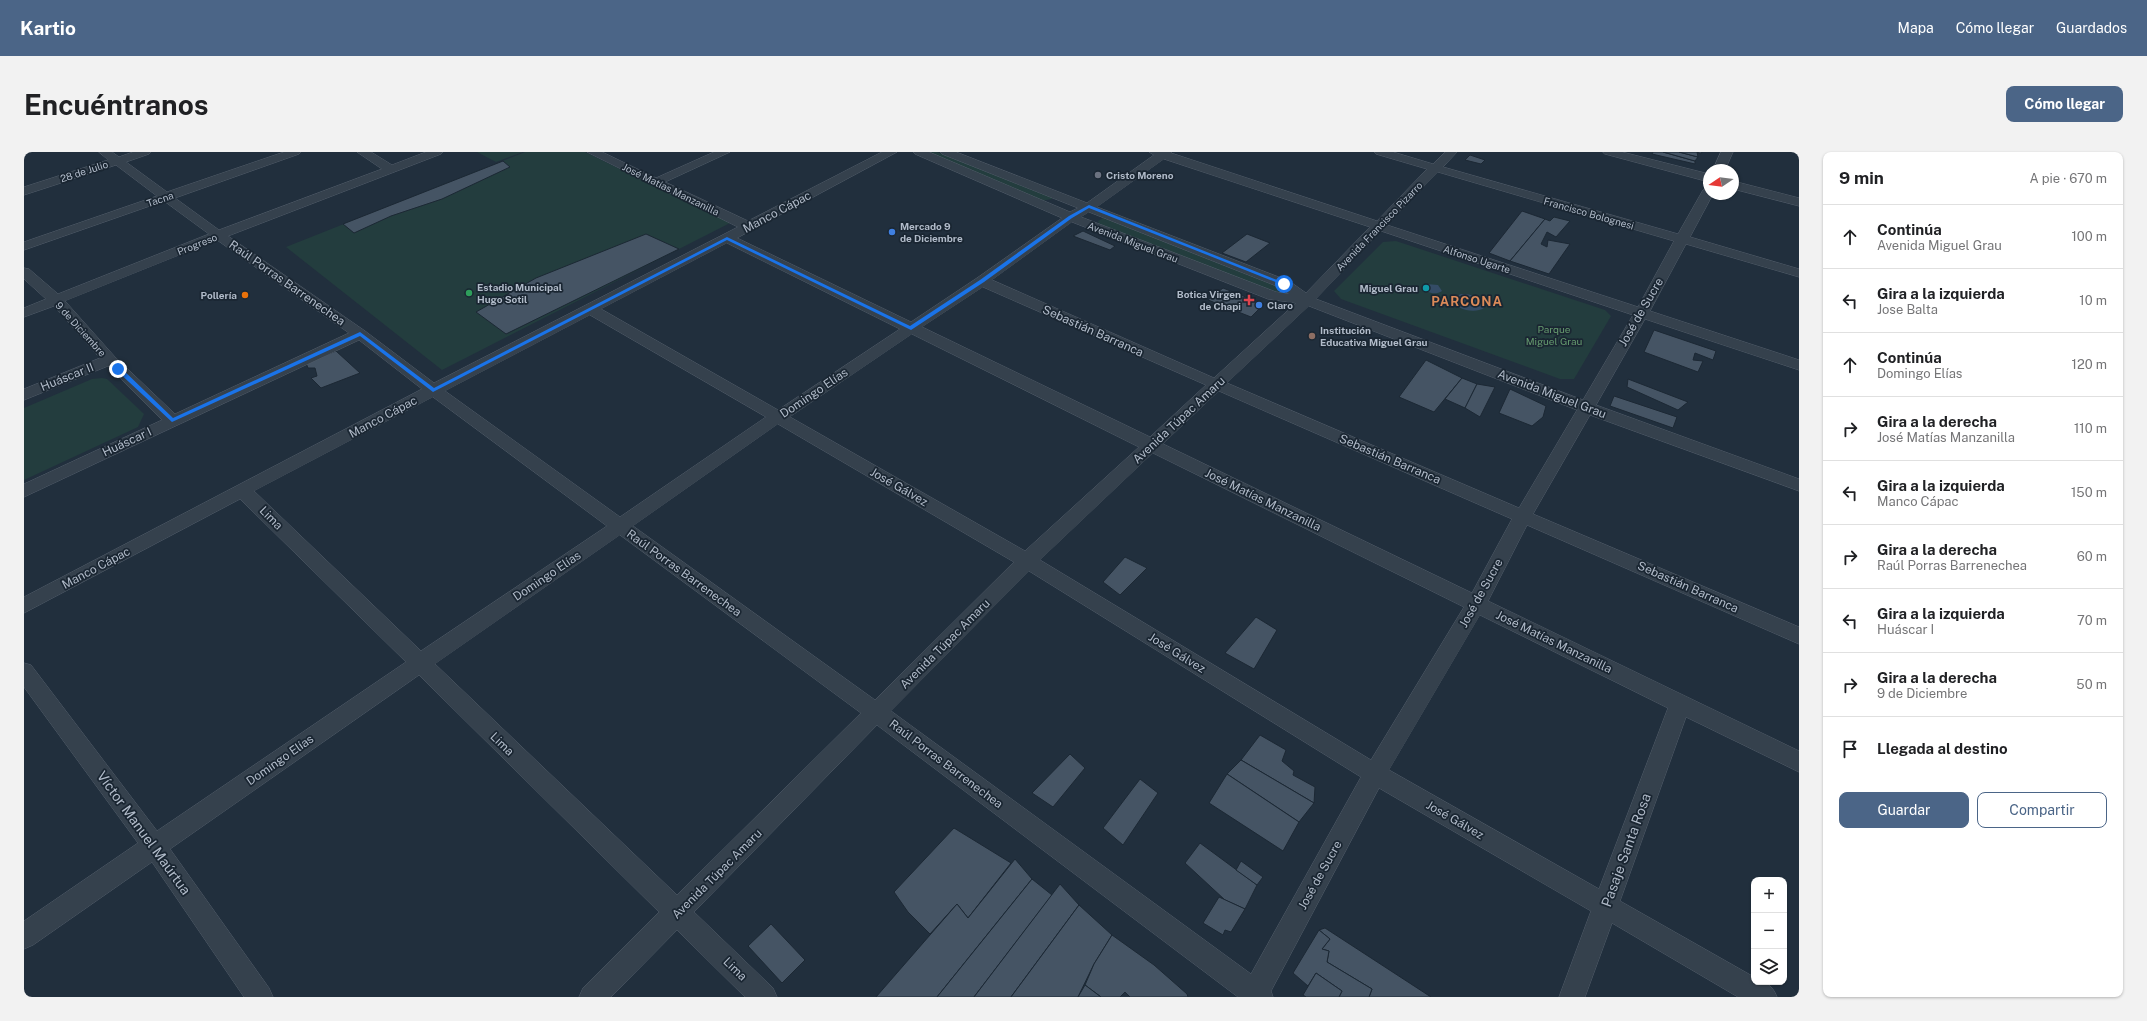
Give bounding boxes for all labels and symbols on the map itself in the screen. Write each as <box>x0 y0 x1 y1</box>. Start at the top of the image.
street label: 28 de Julio <box>59 158 110 184</box>
street label: José Matías Manzanilla <box>621 160 721 218</box>
north arrow <box>1703 164 1739 200</box>
place label: Cristo Moreno <box>1106 169 1174 181</box>
marker: Cristo Moreno <box>1093 170 1103 180</box>
street label: Avenida Francisco Pizarro <box>1333 179 1425 273</box>
street label: Manco Cápac <box>740 188 814 236</box>
street label: Tacna <box>145 189 175 209</box>
street label: Francisco Bolognesi <box>1543 194 1635 232</box>
street label: Avenida Miguel Grau <box>1086 219 1180 265</box>
place label: Mercado 9 de Diciembre <box>900 220 963 244</box>
marker: Mercado 9 de Diciembre <box>887 227 897 237</box>
street label: Progreso <box>175 230 219 257</box>
street label: Raúl Porras Barrenechea <box>226 238 348 328</box>
street label: Alfonso Ugarte <box>1442 243 1512 276</box>
route start <box>1275 275 1293 293</box>
street label: José de Sucre <box>1616 275 1666 349</box>
place label: Estadio Municipal Hugo Sotil <box>477 281 562 305</box>
place label: Miguel Grau <box>1360 282 1418 294</box>
marker: Miguel Grau <box>1421 283 1431 293</box>
marker: Estadio Municipal Hugo Sotil <box>464 288 474 298</box>
place label: Botica Virgen de Chapi <box>1177 288 1241 312</box>
place label: Pollería <box>201 289 237 301</box>
marker: Pollería <box>240 290 250 300</box>
district label: PARCONA <box>1431 294 1503 309</box>
marker: Botica Virgen de Chapi <box>1244 295 1254 305</box>
street label: 9 de Diciembre <box>53 299 109 359</box>
place label: Claro <box>1267 299 1293 311</box>
marker: Claro <box>1254 300 1264 310</box>
street label: Sebastián Barranca <box>1040 302 1146 360</box>
park label: Parque Miguel Grau <box>1526 323 1583 347</box>
place label: Institución Educativa Miguel Grau <box>1320 324 1428 348</box>
marker: Institución Educativa Miguel Grau <box>1307 331 1317 341</box>
street label: Huáscar II <box>38 360 96 394</box>
route end <box>109 360 127 378</box>
street label: Domingo Elías <box>777 365 851 421</box>
street label: Avenida Miguel Grau <box>1496 367 1608 421</box>
street label: Avenida Túpac Amaru <box>1130 374 1228 466</box>
street label: Manco Cápac <box>346 393 420 441</box>
street label: Huáscar I <box>100 424 154 460</box>
street label: Sebastián Barranca <box>1337 431 1443 487</box>
street label: José Gálvez <box>868 465 931 509</box>
street label: José Matías Manzanilla <box>1203 466 1323 534</box>
street label: Lima <box>257 504 285 532</box>
street label: Raúl Porras Barrenechea <box>624 527 744 619</box>
street label: Manco Cápac <box>59 544 133 592</box>
street label: Domingo Elías <box>510 548 584 604</box>
street label: José de Sucre <box>1456 556 1506 630</box>
street label: Sebastián Barranca <box>1635 558 1741 616</box>
street label: Avenida Túpac Amaru <box>897 596 993 692</box>
street label: José Matías Manzanilla <box>1494 608 1614 676</box>
street label: José Gálvez <box>1146 630 1208 676</box>
street label: Raúl Porras Barrenechea <box>887 717 1005 811</box>
street label: Lima <box>487 730 517 758</box>
street label: Domingo Elías <box>244 732 316 788</box>
street label: Víctor Manuel Maúrtua <box>94 768 194 898</box>
street label: Pasaje Santa Rosa <box>1598 791 1654 909</box>
street label: José Gálvez <box>1424 798 1487 842</box>
street label: Avenida Túpac Amaru <box>669 826 765 922</box>
street label: José de Sucre <box>1295 838 1345 912</box>
street label: Lima <box>720 955 750 983</box>

